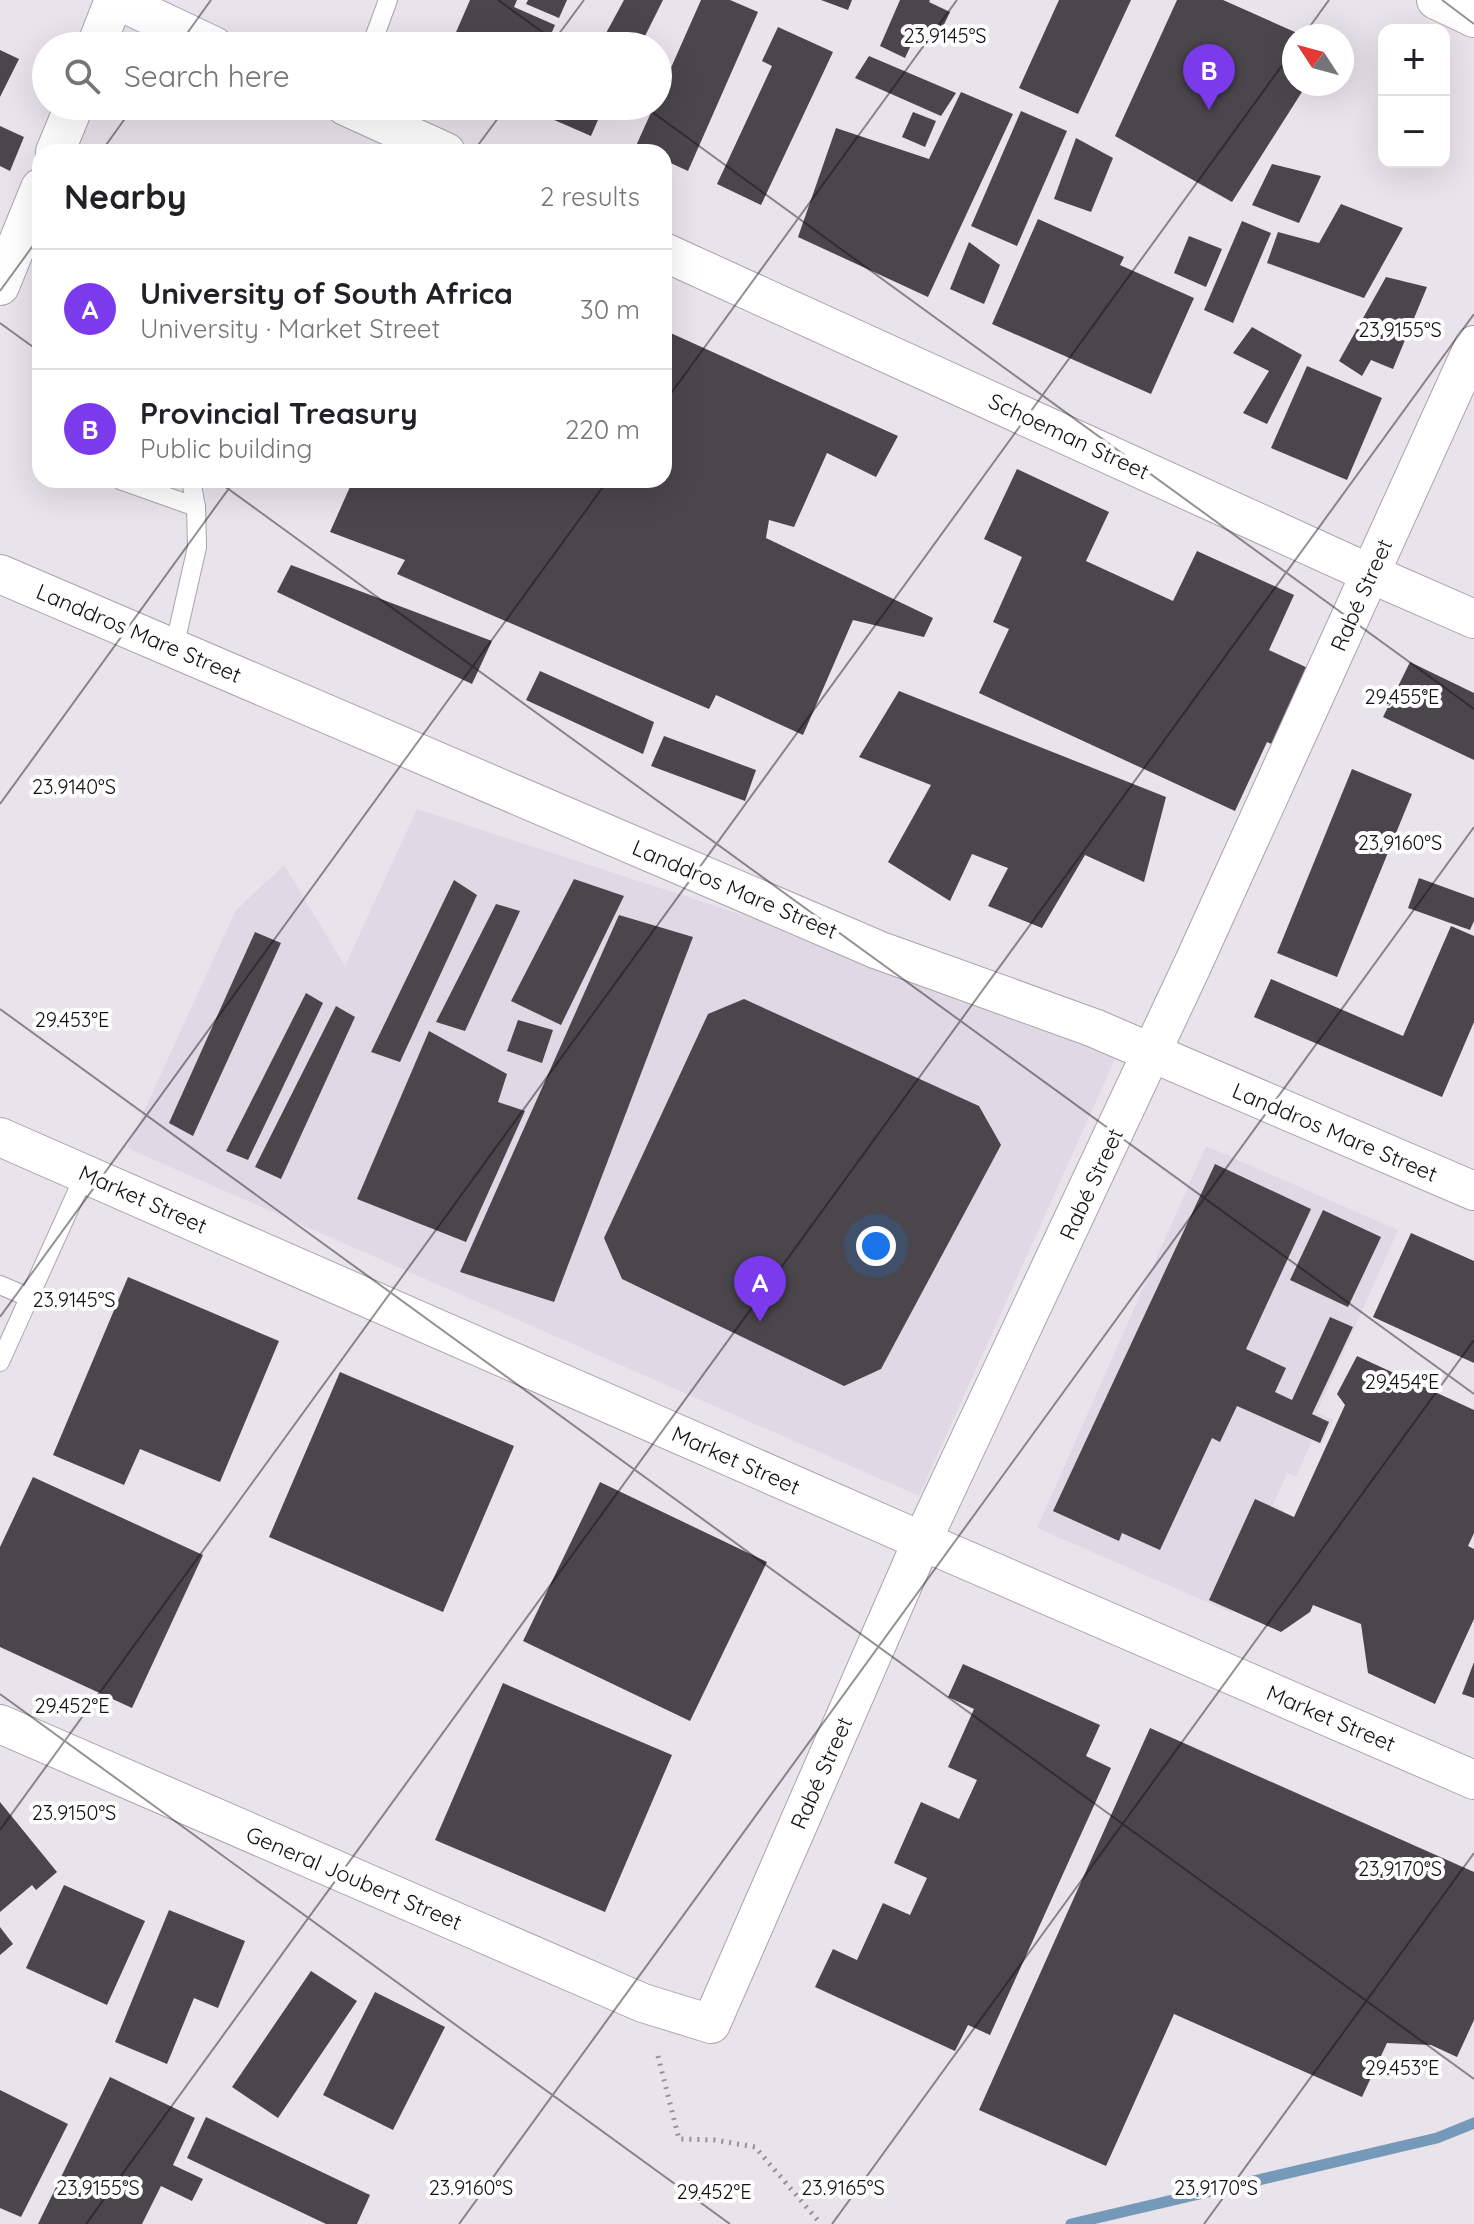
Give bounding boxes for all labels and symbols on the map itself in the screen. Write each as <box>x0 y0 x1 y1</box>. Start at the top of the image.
text: 23.9145°S <box>903 23 987 48</box>
north arrow <box>1282 24 1354 96</box>
pin: B <box>1183 44 1235 110</box>
text: 23.9155°S <box>1358 317 1442 342</box>
street label: Schoeman Street <box>984 386 1154 486</box>
street label: Rabé Street <box>1324 534 1398 656</box>
street label: Landdros Mare Street <box>32 577 246 689</box>
text: 29.455°E <box>1365 684 1439 709</box>
text: 23.9140°S <box>32 774 116 799</box>
text: 23.9160°S <box>1358 830 1442 855</box>
street label: Landdros Mare Street <box>628 833 842 945</box>
text: 29.453°E <box>35 1007 109 1032</box>
street label: Landdros Mare Street <box>1228 1076 1442 1188</box>
street label: Rabé Street <box>1053 1124 1129 1244</box>
street label: Market Street <box>75 1158 211 1240</box>
your location <box>856 1226 896 1266</box>
pin: A <box>734 1256 786 1322</box>
text: 23.9145°S <box>32 1287 116 1312</box>
text: 29.454°E <box>1365 1369 1439 1394</box>
street label: Market Street <box>668 1419 804 1501</box>
street label: Market Street <box>1262 1678 1400 1758</box>
text: 29.452°E <box>34 1693 110 1718</box>
street label: Rabé Street <box>784 1712 858 1834</box>
text: 23.9150°S <box>32 1800 116 1825</box>
street label: General Joubert Street <box>242 1820 466 1936</box>
text: 23.9170°S <box>1358 1856 1442 1881</box>
text: 29.453°E <box>1365 2055 1439 2080</box>
text: 23.9155°S <box>56 2175 140 2200</box>
text: 23.9160°S <box>429 2175 513 2200</box>
text: 23.9165°S <box>801 2175 885 2200</box>
text: 23.9170°S <box>1174 2175 1258 2200</box>
text: 29.452°E <box>676 2179 752 2204</box>

